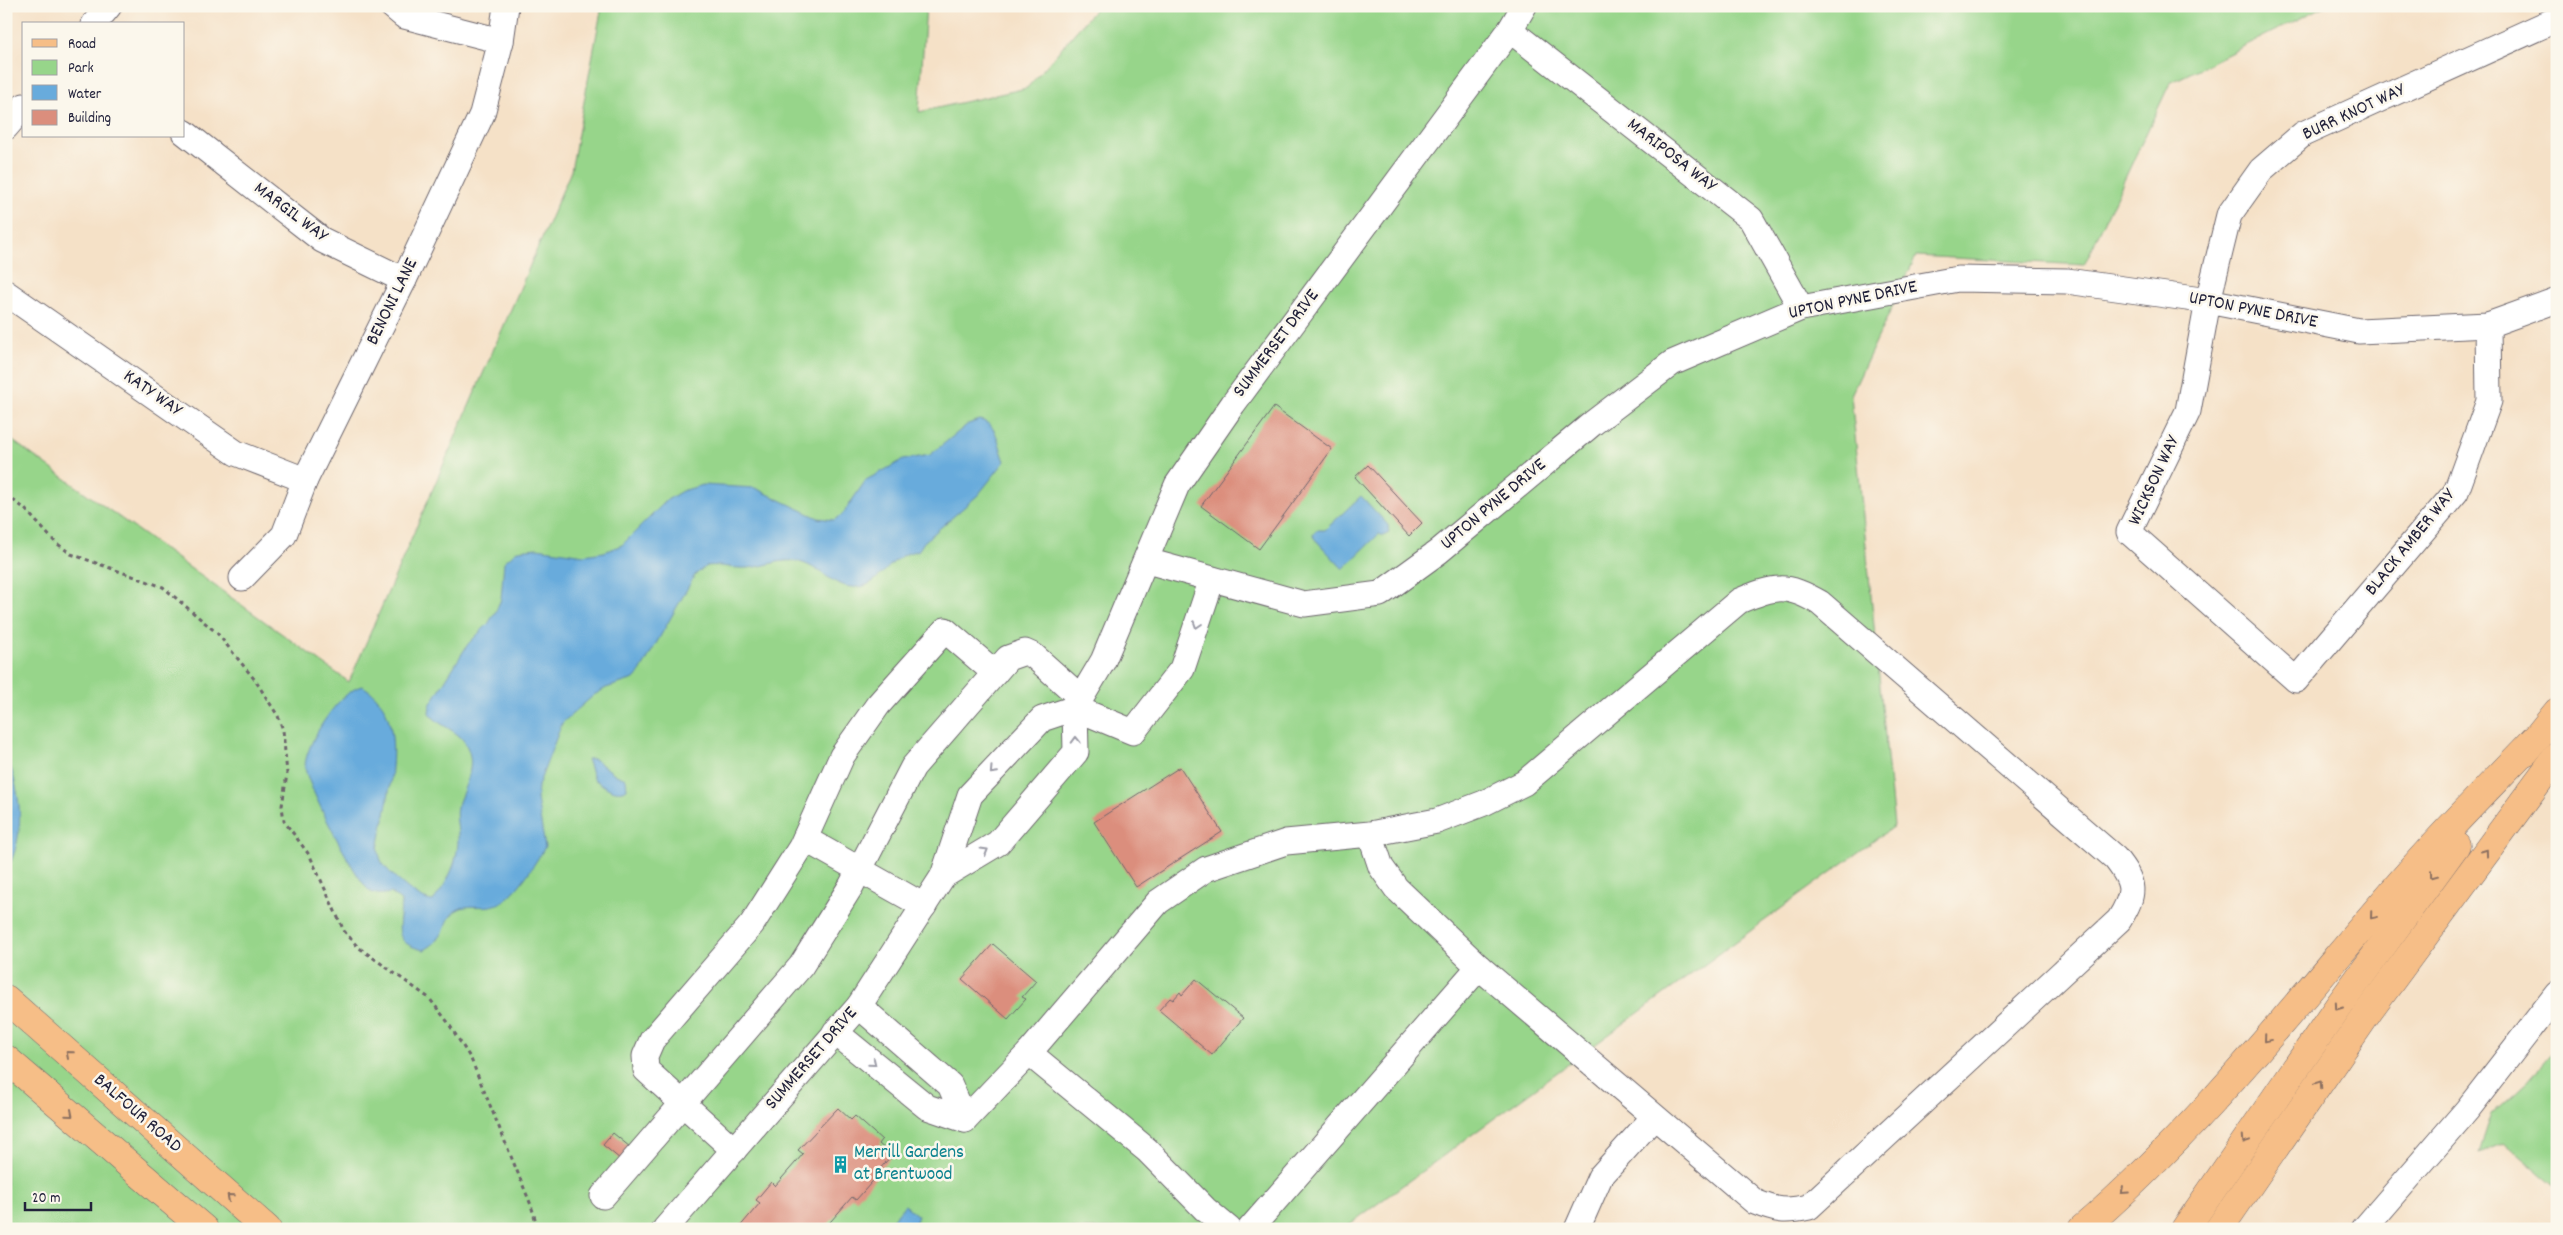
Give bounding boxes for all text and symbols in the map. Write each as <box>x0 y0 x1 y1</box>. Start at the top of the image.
legend <box>22 22 185 138</box>
text: Road <box>68 34 96 56</box>
text: Park <box>68 58 94 80</box>
street label: BURR KNOT WAY <box>2298 77 2411 149</box>
text: Water <box>68 84 102 106</box>
text: Building <box>68 108 111 130</box>
street label: MARIPOSA WAY <box>1620 112 1722 200</box>
street label: MARGIL WAY <box>247 176 334 250</box>
street label: BENONI LANE <box>360 254 426 350</box>
street label: UPTON PYNE DRIVE <box>1786 274 1920 328</box>
street label: SUMMERSET DRIVE <box>1227 284 1327 404</box>
street label: UPTON PYNE DRIVE <box>2186 285 2320 337</box>
street label: KATY WAY <box>117 364 188 425</box>
street label: WICKSON WAY <box>2122 431 2188 530</box>
street label: UPTON PYNE DRIVE <box>1435 452 1553 557</box>
street label: BLACK AMBER WAY <box>2359 483 2463 602</box>
one-way arrow <box>1193 620 1203 629</box>
one-way arrow <box>1071 736 1081 744</box>
one-way arrow <box>990 765 999 774</box>
one-way arrow <box>979 848 988 858</box>
one-way arrow <box>2479 848 2488 858</box>
one-way arrow <box>2431 869 2439 878</box>
one-way arrow <box>2369 910 2378 919</box>
street label: SUMMERSET DRIVE <box>759 1001 865 1117</box>
one-way arrow <box>2335 1001 2344 1011</box>
one-way arrow <box>2264 1034 2273 1043</box>
one-way arrow <box>65 1051 74 1060</box>
one-way arrow <box>867 1057 876 1065</box>
street label: BALFOUR ROAD <box>87 1068 187 1160</box>
one-way arrow <box>2313 1080 2322 1090</box>
one-way arrow <box>64 1108 73 1117</box>
one-way arrow <box>2242 1134 2251 1144</box>
place label: Merrill Gardens at Brentwood <box>854 1140 964 1189</box>
building icon: Merrill Gardens at Brentwood <box>830 1154 850 1174</box>
scale bar <box>25 1180 91 1212</box>
one-way arrow <box>2120 1186 2129 1195</box>
text: 20 m <box>32 1188 60 1210</box>
one-way arrow <box>227 1193 236 1202</box>

